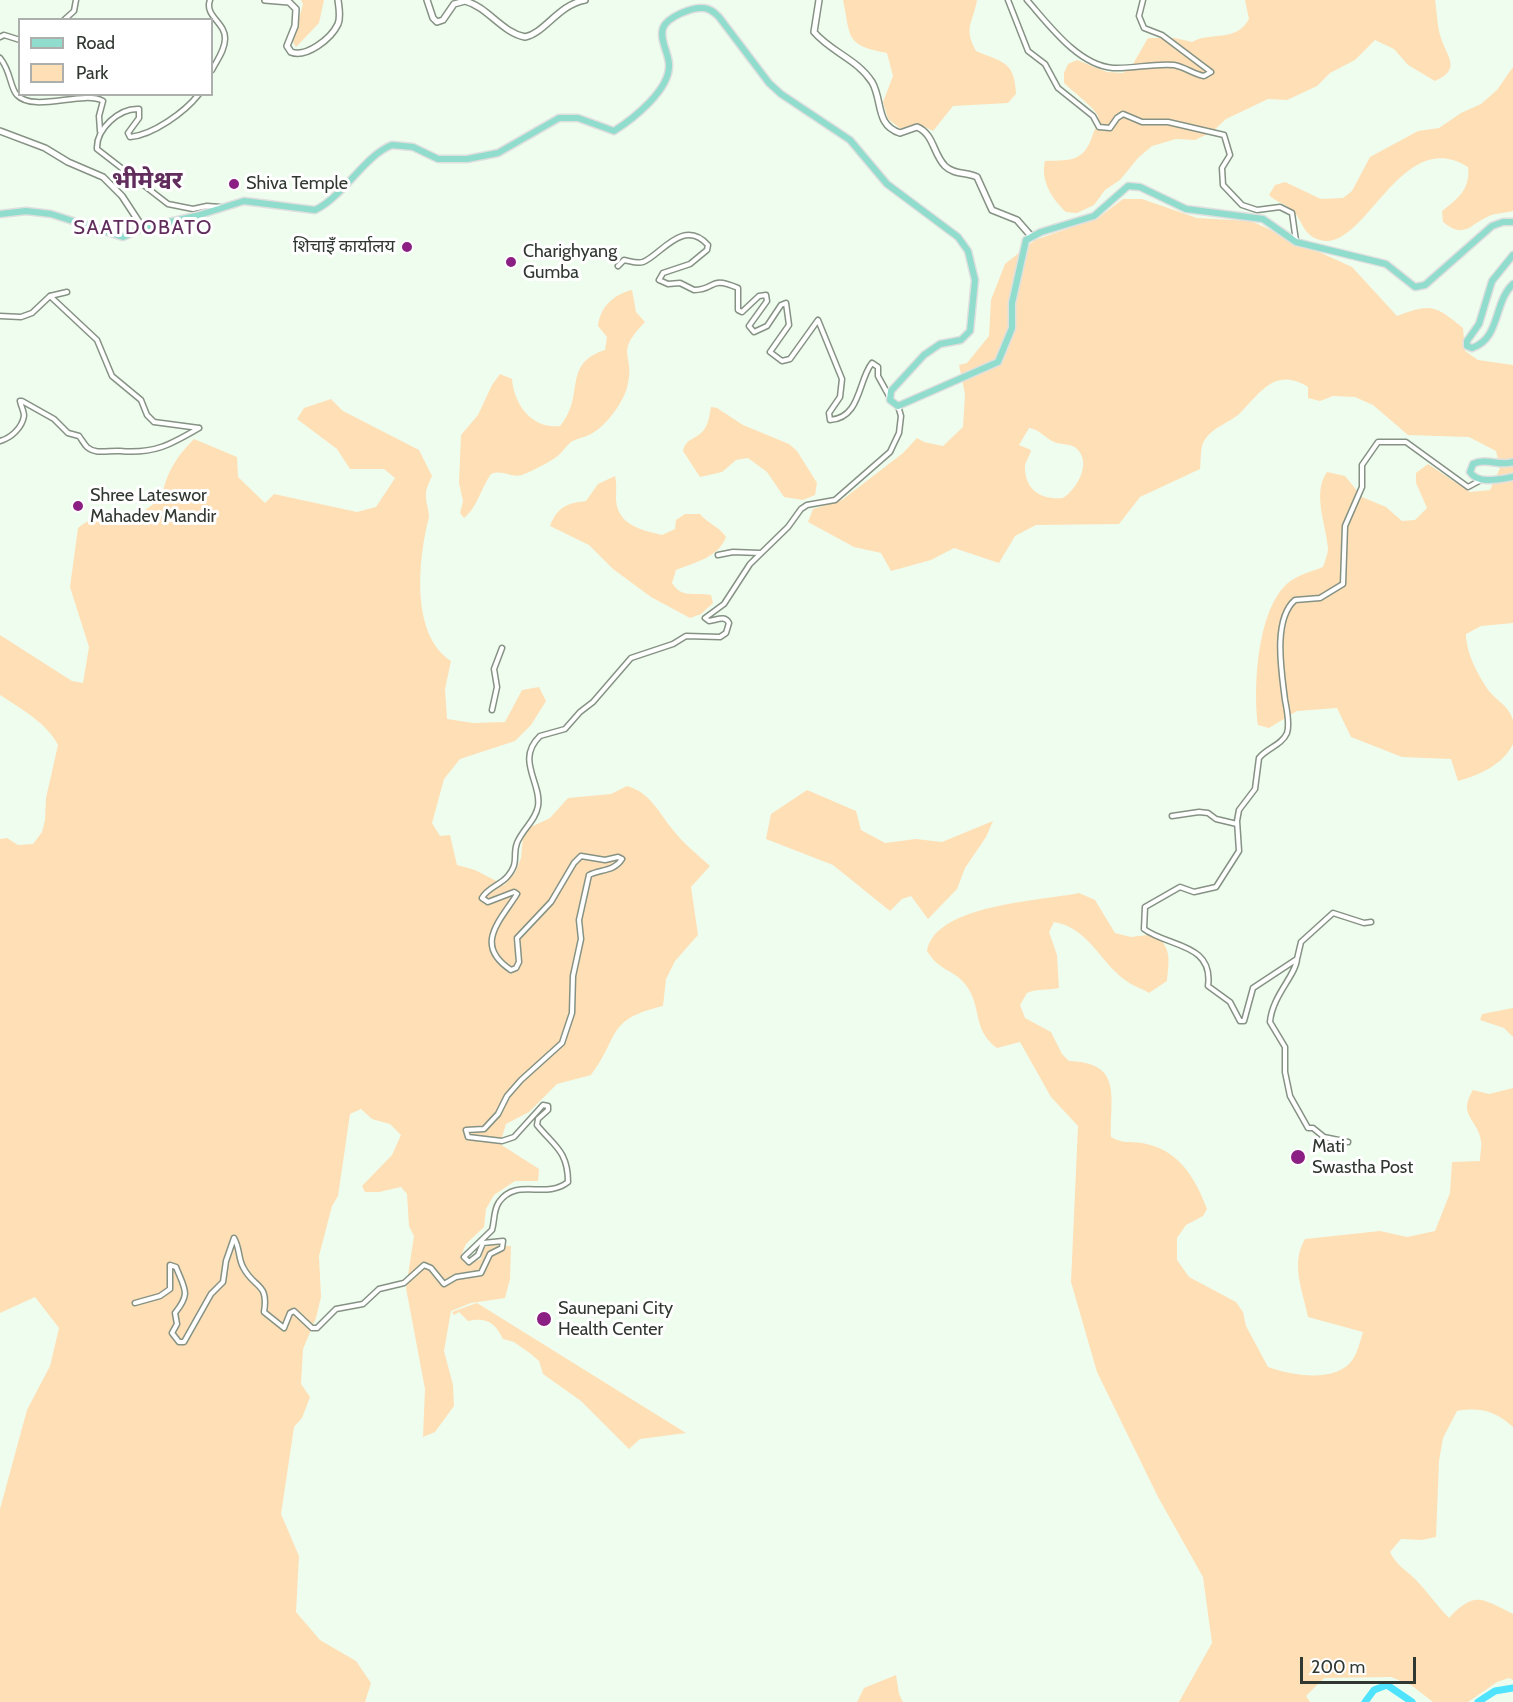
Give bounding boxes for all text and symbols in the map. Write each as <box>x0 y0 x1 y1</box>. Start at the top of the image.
legend <box>18 18 213 96</box>
text: Road <box>76 32 115 54</box>
text: Park <box>76 62 108 84</box>
district label: भीमेश्वर <box>112 167 182 195</box>
place label: Shiva Temple <box>246 173 348 195</box>
marker: Shiva Temple <box>227 177 241 191</box>
district label: SAATDOBATO <box>73 216 213 240</box>
place label: शिचाइँ कार्यालय <box>293 236 395 258</box>
marker: शिचाइँ कार्यालय <box>400 240 414 254</box>
place label: Charighyang Gumba <box>523 241 617 284</box>
marker: Charighyang Gumba <box>504 255 518 269</box>
place label: Shree Lateswor Mahadev Mandir <box>90 485 216 528</box>
marker: Shree Lateswor Mahadev Mandir <box>71 499 85 513</box>
place label: Mati Swastha Post <box>1312 1136 1413 1178</box>
marker: Mati Swastha Post <box>1289 1148 1307 1166</box>
place label: Saunepani City Health Center <box>558 1298 673 1340</box>
marker: Saunepani City Health Center <box>535 1310 553 1328</box>
scale bar <box>1303 1645 1418 1683</box>
text: 200 m <box>1311 1656 1365 1678</box>

